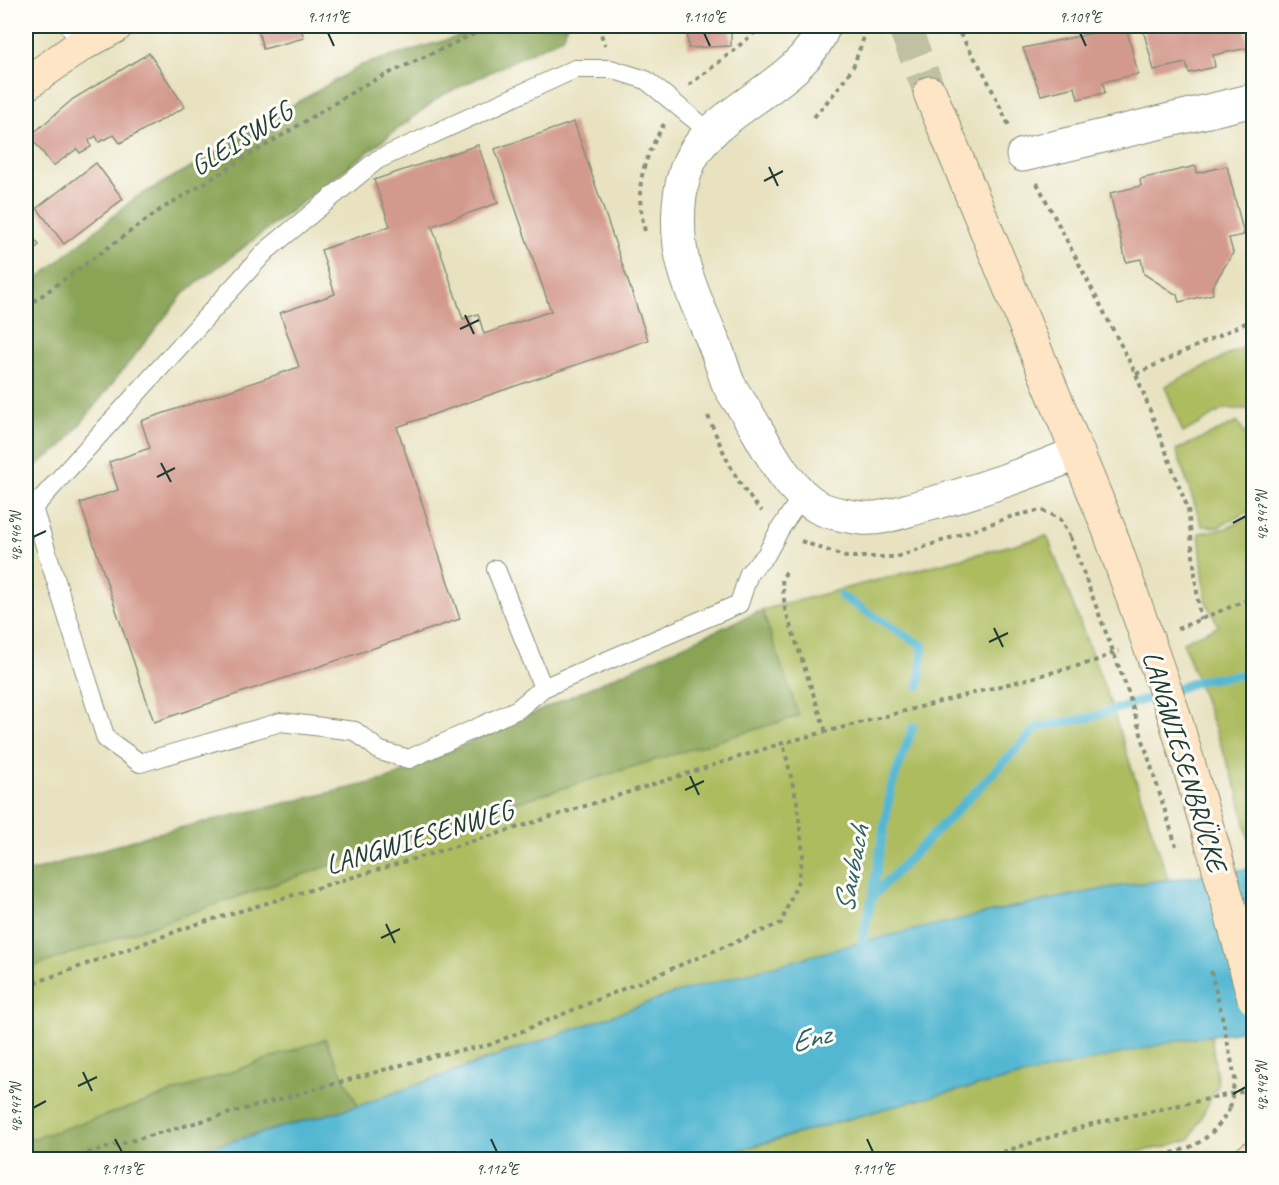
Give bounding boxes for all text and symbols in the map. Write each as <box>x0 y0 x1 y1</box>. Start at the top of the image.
text: 9.111°E <box>307 8 351 27</box>
text: 9.110°E <box>683 8 727 27</box>
text: 9.109°E <box>1059 8 1103 27</box>
street label: GLEISWEG <box>183 91 301 183</box>
text: 48.947°N <box>1253 488 1272 541</box>
text: 48.946°N <box>7 509 26 562</box>
street label: LANGWIESENBRÜCKE <box>1135 647 1236 878</box>
street label: LANGWIESENWEG <box>321 791 520 882</box>
water label: Saubach <box>824 820 878 916</box>
water label: Enz <box>787 1014 838 1061</box>
text: 48.948°N <box>1253 1059 1272 1112</box>
text: 48.947°N <box>7 1080 26 1133</box>
text: 9.113°E <box>101 1160 145 1179</box>
text: 9.112°E <box>476 1160 520 1179</box>
text: 9.111°E <box>852 1160 896 1179</box>

